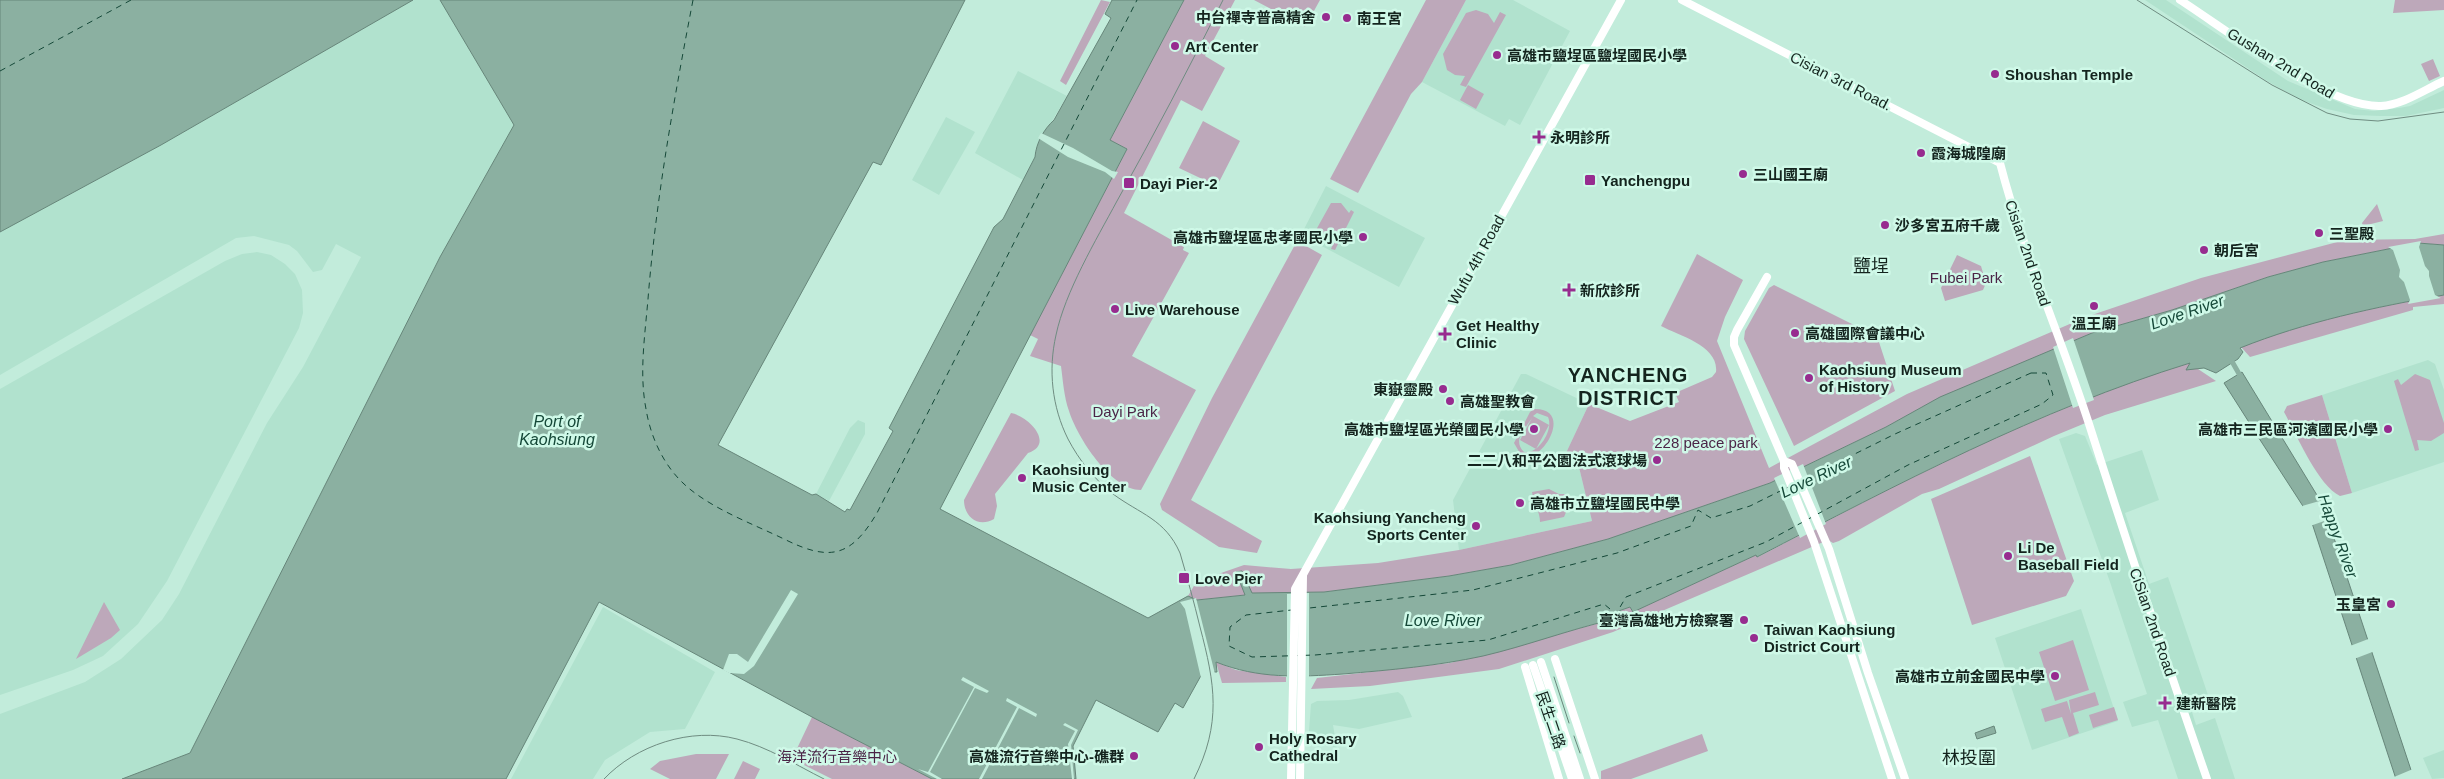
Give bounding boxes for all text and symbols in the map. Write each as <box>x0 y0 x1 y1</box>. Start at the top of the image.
place label: 中台禪寺普高精舍 <box>1196 9 1316 26</box>
place label: 南王宮 <box>1357 10 1402 27</box>
marker: 中台禪寺普高精舍 <box>1320 11 1332 23</box>
marker: 南王宮 <box>1341 12 1353 24</box>
street label: Gushan 2nd Road <box>2224 24 2338 102</box>
place label: Art Center <box>1185 38 1259 55</box>
marker: Art Center <box>1169 40 1181 52</box>
place label: 高雄市鹽埕區鹽埕國民小學 <box>1507 47 1687 64</box>
street label: Cisian 3rd Road. <box>1787 48 1895 114</box>
marker: 高雄市鹽埕區鹽埕國民小學 <box>1491 49 1503 61</box>
place label: Shoushan Temple <box>2005 66 2133 83</box>
marker: Shoushan Temple <box>1989 68 2001 80</box>
place label: 永明診所 <box>1550 129 1610 146</box>
marker: 永明診所 <box>1532 130 1546 144</box>
place label: 霞海城隍廟 <box>1931 145 2006 162</box>
marker: 霞海城隍廟 <box>1915 147 1927 159</box>
place label: 三山國王廟 <box>1753 166 1828 183</box>
marker: 三山國王廟 <box>1737 168 1749 180</box>
place label: Yanchengpu <box>1601 172 1690 189</box>
marker: Yanchengpu <box>1583 173 1597 187</box>
place label: Dayi Pier-2 <box>1140 175 1218 192</box>
marker: Dayi Pier-2 <box>1122 176 1136 190</box>
street label: Cisian 2nd Road <box>2002 198 2054 308</box>
street label: Wufu 4th Road <box>1444 212 1508 308</box>
place label: 沙多宮五府千歲 <box>1895 217 2000 234</box>
marker: 沙多宮五府千歲 <box>1879 219 1891 231</box>
place label: 三聖殿 <box>2329 225 2374 242</box>
marker: 三聖殿 <box>2313 227 2325 239</box>
place label: 高雄市鹽埕區忠孝國民小學 <box>1173 229 1353 246</box>
marker: 高雄市鹽埕區忠孝國民小學 <box>1357 231 1369 243</box>
place label: 朝后宮 <box>2214 242 2259 259</box>
marker: 朝后宮 <box>2198 244 2210 256</box>
district label: 鹽埕 <box>1853 256 1889 276</box>
park label: Fubei Park <box>1930 269 2003 286</box>
place label: 新欣診所 <box>1580 282 1640 299</box>
marker: 新欣診所 <box>1562 283 1576 297</box>
water label: Love River <box>2148 291 2227 332</box>
marker: 溫王廟 <box>2088 300 2100 312</box>
place label: Live Warehouse <box>1125 301 1239 318</box>
marker: Live Warehouse <box>1109 303 1121 315</box>
place label: 溫王廟 <box>2071 315 2117 332</box>
place label: Get Healthy Clinic <box>1456 317 1540 351</box>
place label: 高雄國際會議中心 <box>1805 325 1925 342</box>
marker: Get Healthy Clinic <box>1438 327 1452 341</box>
marker: 高雄國際會議中心 <box>1789 327 1801 339</box>
place label: Kaohsiung Museum of History <box>1819 361 1962 395</box>
district label: YANCHENG DISTRICT <box>1568 364 1688 409</box>
marker: Kaohsiung Museum of History <box>1803 372 1815 384</box>
place label: 東嶽靈殿 <box>1373 381 1433 398</box>
marker: 東嶽靈殿 <box>1437 383 1449 395</box>
place label: 高雄聖教會 <box>1460 393 1535 410</box>
marker: 高雄聖教會 <box>1444 395 1456 407</box>
park label: Dayi Park <box>1092 403 1158 420</box>
water label: Port of Kaohsiung <box>519 413 595 448</box>
place label: 高雄市鹽埕區光榮國民小學 <box>1344 421 1524 438</box>
place label: 高雄市三民區河濱國民小學 <box>2198 421 2378 438</box>
marker: 高雄市鹽埕區光榮國民小學 <box>1528 423 1540 435</box>
marker: 高雄市三民區河濱國民小學 <box>2382 423 2394 435</box>
park label: 228 peace park <box>1654 434 1758 451</box>
place label: 二二八和平公園法式滾球場 <box>1467 452 1647 469</box>
water label: Love River <box>1778 453 1855 501</box>
marker: 二二八和平公園法式滾球場 <box>1651 454 1663 466</box>
place label: Kaohsiung Music Center <box>1032 461 1126 495</box>
marker: Kaohsiung Music Center <box>1016 472 1028 484</box>
water label: Happy River <box>2315 492 2361 581</box>
place label: 高雄市立鹽埕國民中學 <box>1530 495 1680 512</box>
marker: 高雄市立鹽埕國民中學 <box>1514 497 1526 509</box>
place label: Kaohsiung Yancheng Sports Center <box>1314 509 1466 543</box>
marker: Kaohsiung Yancheng Sports Center <box>1470 520 1482 532</box>
place label: Li De Baseball Field <box>2018 539 2119 573</box>
marker: Li De Baseball Field <box>2002 550 2014 562</box>
street label: CiSian 2nd Road <box>2126 566 2180 678</box>
place label: Love Pier <box>1195 570 1263 587</box>
marker: Love Pier <box>1177 571 1191 585</box>
place label: 玉皇宮 <box>2336 596 2381 613</box>
marker: 玉皇宮 <box>2385 598 2397 610</box>
water label: Love River <box>1405 612 1482 629</box>
place label: 臺灣高雄地方檢察署 <box>1599 612 1734 629</box>
marker: 臺灣高雄地方檢察署 <box>1738 614 1750 626</box>
place label: Taiwan Kaohsiung District Court <box>1764 621 1895 655</box>
marker: Taiwan Kaohsiung District Court <box>1748 632 1760 644</box>
place label: 高雄市立前金國民中學 <box>1895 668 2045 685</box>
marker: 高雄市立前金國民中學 <box>2049 670 2061 682</box>
street label: 民生二路 <box>1533 689 1569 751</box>
place label: 建新醫院 <box>2176 695 2236 712</box>
marker: 建新醫院 <box>2158 696 2172 710</box>
place label: Holy Rosary Cathedral <box>1269 730 1357 764</box>
marker: Holy Rosary Cathedral <box>1253 741 1265 753</box>
park label: 海洋流行音樂中心 <box>777 748 897 765</box>
place label: 高雄流行音樂中心-礁群 <box>969 748 1124 765</box>
district label: 林投圍 <box>1942 748 1996 768</box>
marker: 高雄流行音樂中心-礁群 <box>1128 750 1140 762</box>

